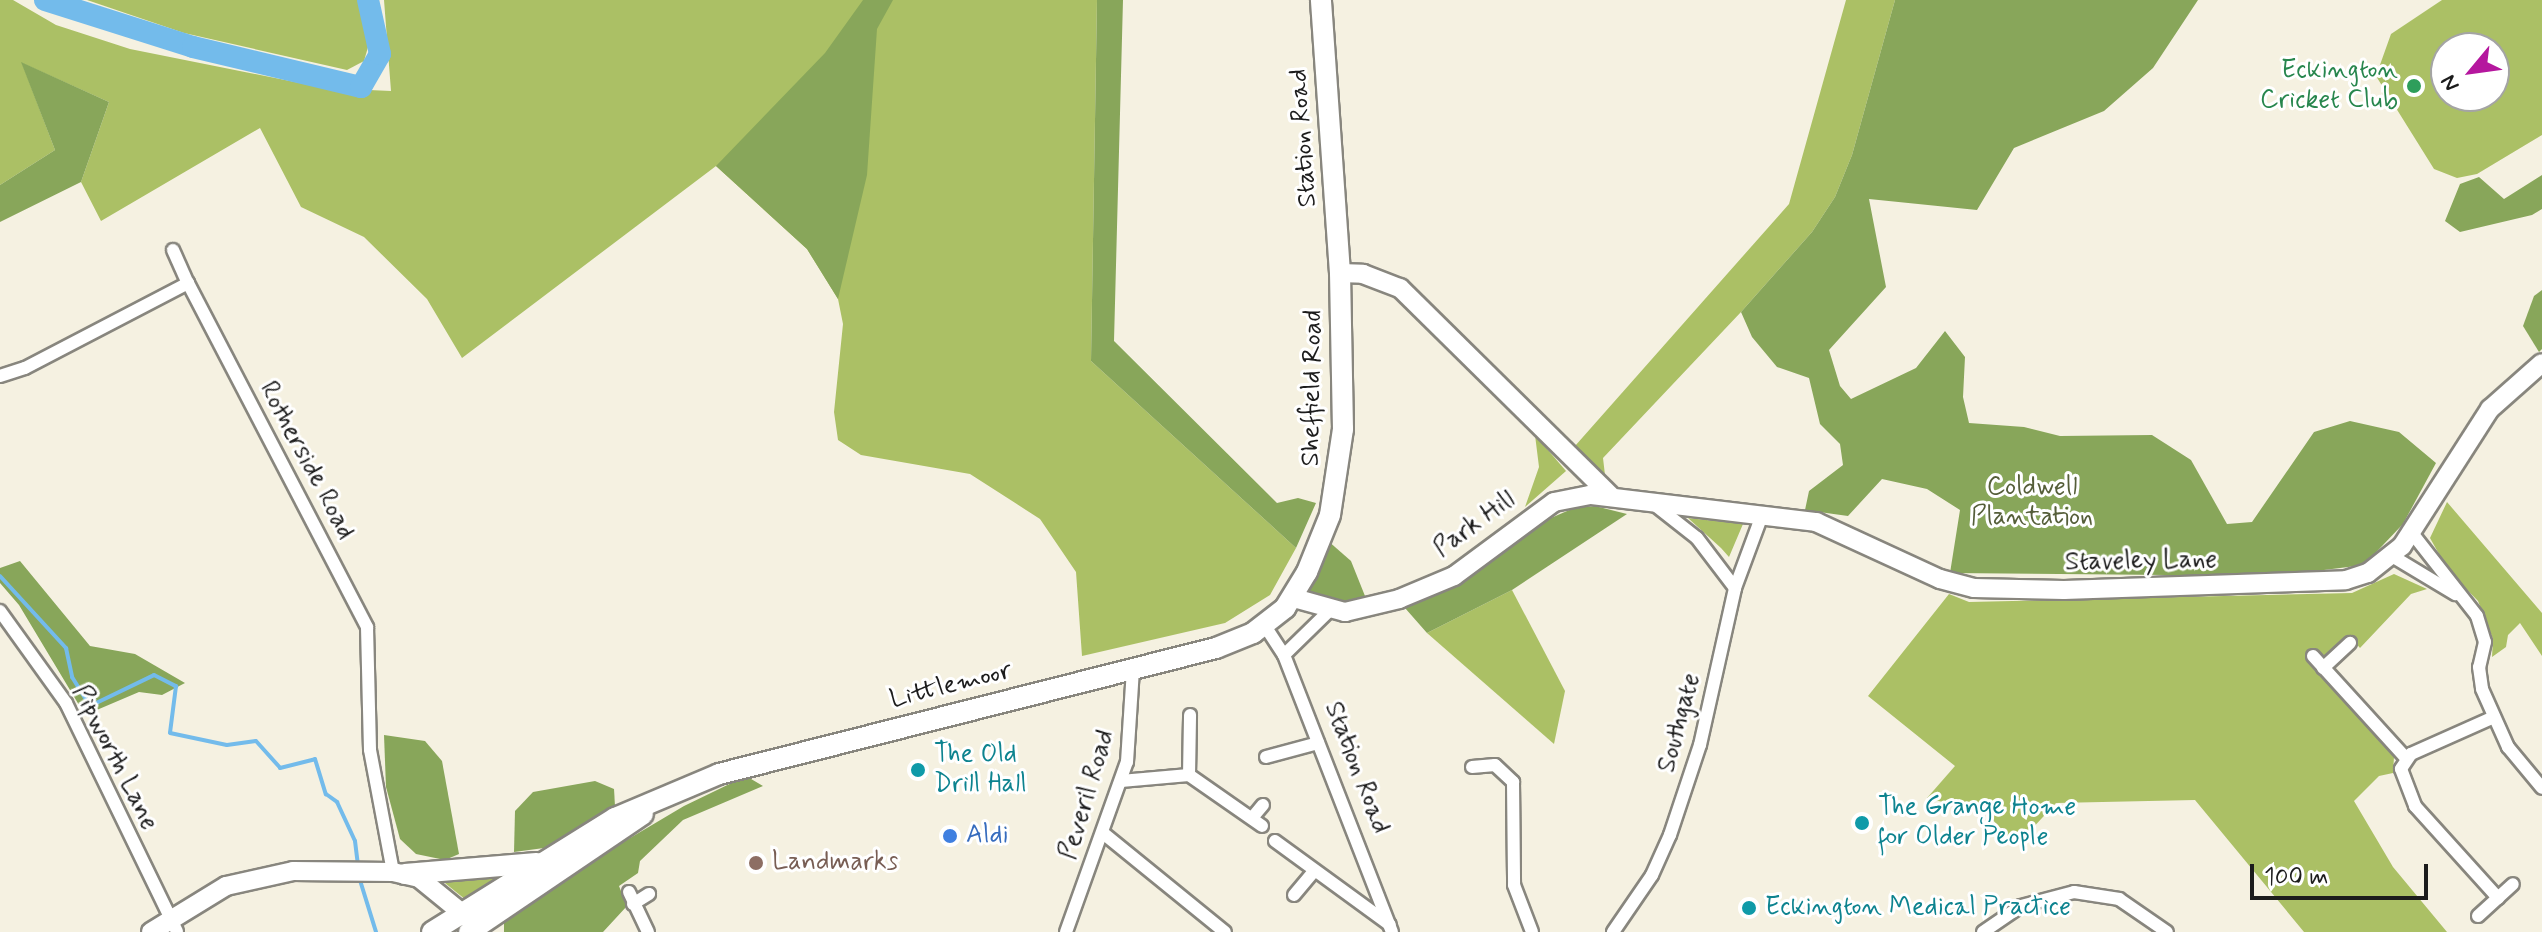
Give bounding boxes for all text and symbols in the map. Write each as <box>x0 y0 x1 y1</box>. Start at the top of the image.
north arrow <box>2430 32 2510 112</box>
place label: Eckington Cricket Club <box>2260 55 2398 116</box>
street label: Station Road <box>1284 69 1324 207</box>
text: N <box>2435 69 2467 96</box>
marker: Eckington Cricket Club <box>2405 77 2423 95</box>
street label: Sheffield Road <box>1296 310 1330 466</box>
street label: Rotherside Road <box>251 377 361 545</box>
park label: Coldwell Plantation <box>1971 472 2093 534</box>
street label: Park Hill <box>1428 485 1522 565</box>
street label: Staveley Lane <box>2064 545 2218 579</box>
street label: Littlemoor <box>887 656 1015 716</box>
street label: Southgate <box>1652 670 1708 776</box>
street label: Pipworth Lane <box>64 680 164 836</box>
street label: Station Road <box>1317 699 1395 837</box>
street label: Peveril Road <box>1053 726 1123 864</box>
place label: The Old Drill Hall <box>934 739 1029 800</box>
marker: The Old Drill Hall <box>909 761 927 779</box>
place label: The Grange Home for Older People <box>1878 792 2081 854</box>
marker: The Grange Home for Older People <box>1853 814 1871 832</box>
place label: Aldi <box>966 820 1009 852</box>
marker: Aldi <box>941 827 959 845</box>
place label: Landmarks <box>772 847 898 879</box>
scale bar <box>2254 848 2432 898</box>
marker: Landmarks <box>747 854 765 872</box>
text: 100 m <box>2264 862 2328 893</box>
place label: Eckington Medical Practice <box>1765 892 2070 924</box>
marker: Eckington Medical Practice <box>1740 899 1758 917</box>

